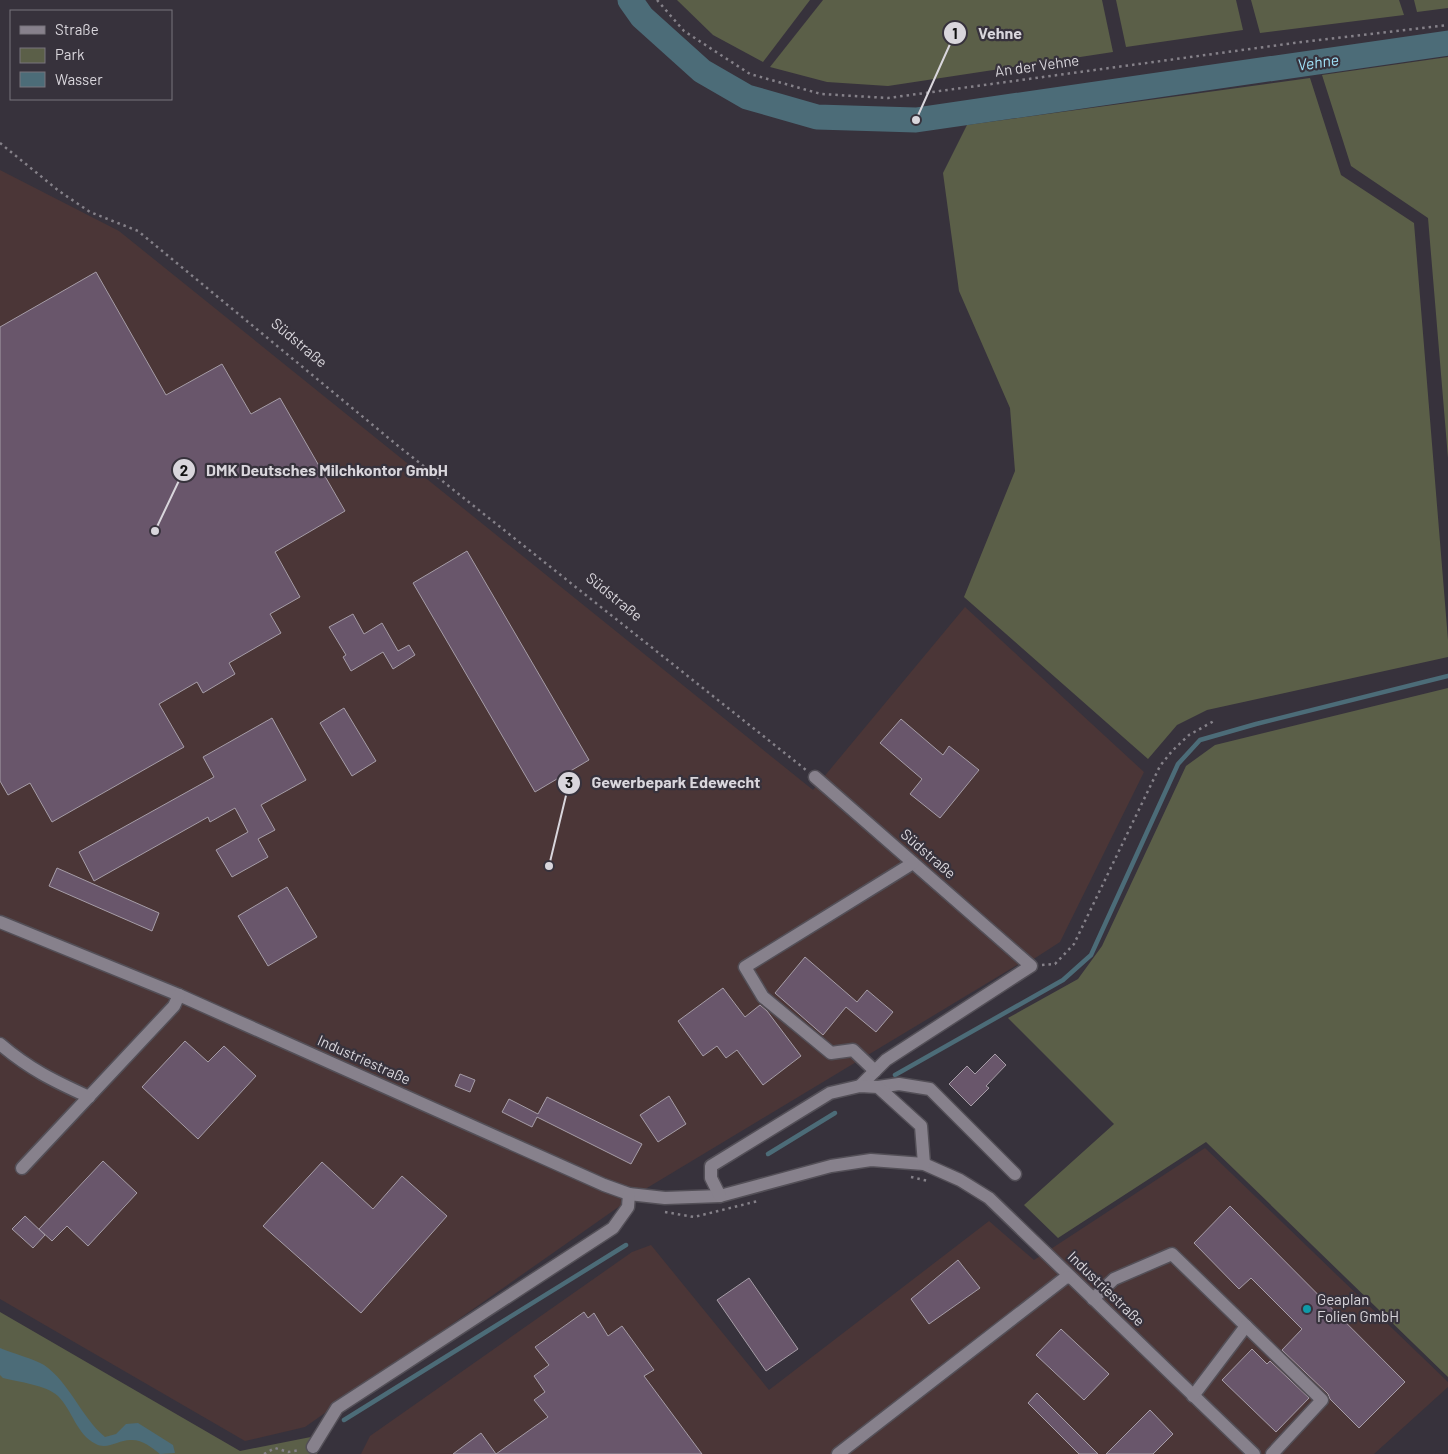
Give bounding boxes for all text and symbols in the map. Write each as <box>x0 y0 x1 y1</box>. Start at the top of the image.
legend <box>10 10 172 100</box>
callout: Vehne <box>943 18 1031 49</box>
text: Straße <box>55 20 99 38</box>
text: Vehne <box>978 23 1022 42</box>
text: 1 <box>952 24 958 42</box>
text: Park <box>55 45 85 63</box>
water label: Vehne <box>1296 49 1340 74</box>
street label: An der Vehne <box>994 50 1080 80</box>
text: Wasser <box>55 70 103 88</box>
street label: Südstraße <box>268 314 331 371</box>
callout: DMK Deutsches Milchkontor GmbH <box>172 455 458 486</box>
text: DMK Deutsches Milchkontor GmbH <box>206 460 448 479</box>
text: 2 <box>180 461 188 479</box>
street label: Südstraße <box>583 568 646 624</box>
callout: Gewerbepark Edewecht <box>556 767 770 798</box>
text: Gewerbepark Edewecht <box>592 772 760 791</box>
text: 3 <box>565 773 573 791</box>
street label: Südstraße <box>897 824 960 882</box>
street label: Industriestraße <box>315 1031 414 1088</box>
street label: Industriestraße <box>1064 1247 1149 1329</box>
place label: Geaplan Folien GmbH <box>1317 1290 1399 1325</box>
marker: Geaplan Folien GmbH <box>1301 1303 1313 1315</box>

